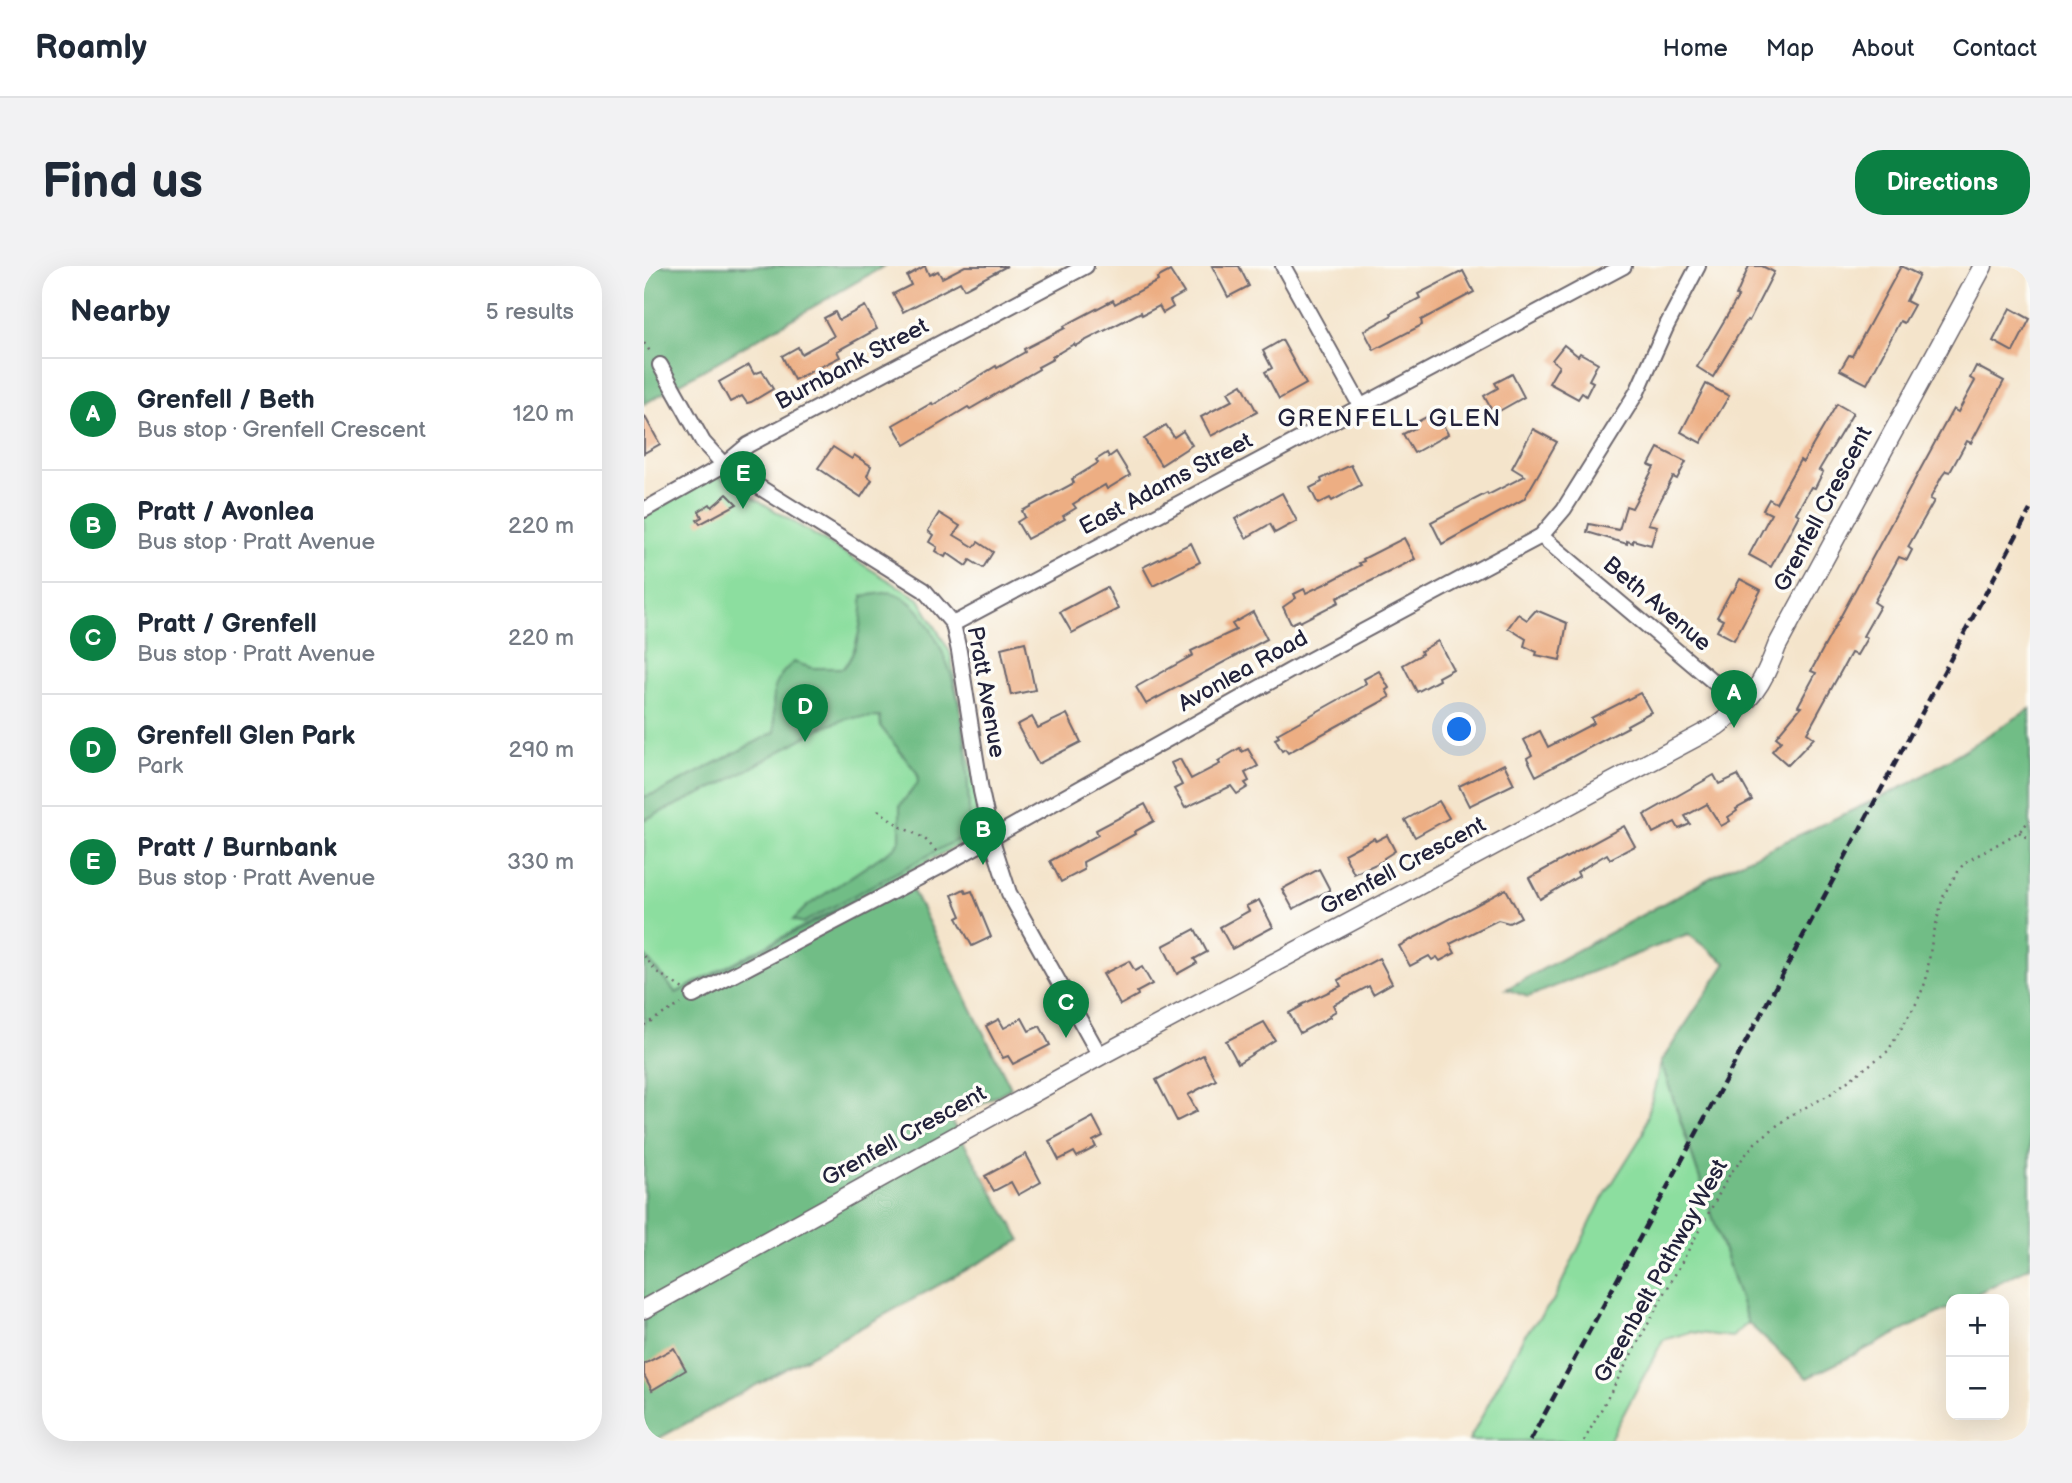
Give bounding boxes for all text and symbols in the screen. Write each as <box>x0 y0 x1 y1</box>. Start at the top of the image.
text: Roamly <box>35 28 147 68</box>
text: Home <box>1663 34 1728 63</box>
text: Map <box>1766 34 1814 63</box>
text: About <box>1852 34 1914 63</box>
text: Contact <box>1952 34 2037 63</box>
button: Directions <box>1855 150 2030 215</box>
text: Find us <box>42 153 203 212</box>
text: Nearby <box>70 294 170 330</box>
text: 5 results <box>486 298 574 326</box>
street label: Burnbank Street <box>771 312 933 416</box>
text: Grenfell / Beth <box>137 385 315 416</box>
text: A <box>86 400 100 428</box>
text: 120 m <box>513 400 574 428</box>
district label: GRENFELL GLEN <box>1278 404 1502 433</box>
text: Bus stop · Grenfell Crescent <box>137 416 426 444</box>
street label: Grenfell Crescent <box>1768 421 1878 597</box>
street label: East Adams Street <box>1075 427 1257 541</box>
pin: E <box>720 451 766 509</box>
text: Pratt / Avonlea <box>137 497 314 528</box>
text: B <box>85 512 101 540</box>
text: 220 m <box>508 512 574 540</box>
text: Bus stop · Pratt Avenue <box>137 528 375 556</box>
street label: Beth Avenue <box>1597 551 1717 657</box>
text: Pratt / Grenfell <box>137 609 317 640</box>
text: C <box>85 624 101 652</box>
text: 220 m <box>508 624 574 652</box>
street label: Pratt Avenue <box>961 624 1011 760</box>
street label: Avonlea Road <box>1173 624 1313 718</box>
text: Bus stop · Pratt Avenue <box>137 640 375 668</box>
pin: A <box>1711 670 1757 728</box>
pin: D <box>782 684 828 742</box>
your location <box>1442 712 1476 746</box>
text: Grenfell Glen Park <box>137 721 355 752</box>
text: D <box>85 736 101 764</box>
text: 290 m <box>508 736 574 764</box>
text: Park <box>137 752 183 780</box>
pin: B <box>960 807 1006 865</box>
street label: Grenfell Crescent <box>1315 811 1491 921</box>
text: Pratt / Burnbank <box>137 833 337 864</box>
text: E <box>86 848 100 876</box>
text: 330 m <box>507 848 574 876</box>
text: Bus stop · Pratt Avenue <box>137 864 375 892</box>
pin: C <box>1043 980 1089 1038</box>
street label: Grenfell Crescent <box>817 1079 991 1193</box>
street label: Greenbelt Pathway West <box>1588 1154 1734 1388</box>
map controls <box>1946 1294 2009 1420</box>
button: + <box>1946 1294 2009 1357</box>
button: − <box>1946 1357 2009 1420</box>

